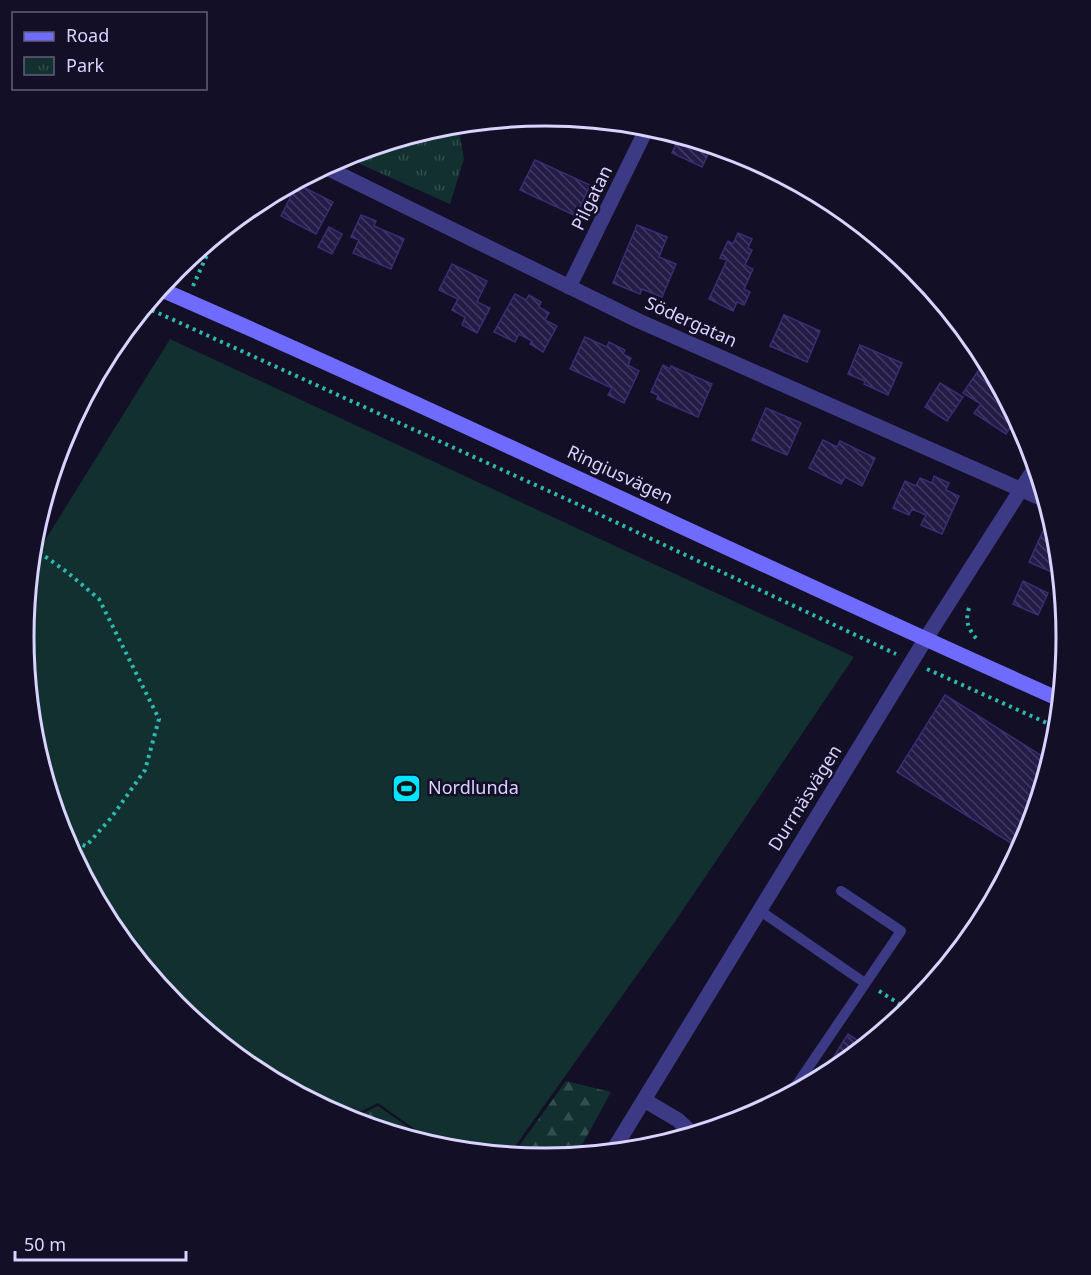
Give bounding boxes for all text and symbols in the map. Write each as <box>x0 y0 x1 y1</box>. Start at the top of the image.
legend <box>12 12 207 90</box>
text: Road <box>66 23 109 47</box>
text: Park <box>66 53 104 77</box>
street label: Pilgatan <box>565 161 617 234</box>
street label: Södergatan <box>642 290 741 352</box>
street label: Ringiusvägen <box>564 439 677 509</box>
street label: Durrnäsvägen <box>762 740 846 855</box>
sports icon: Nordlunda <box>391 772 423 804</box>
place label: Nordlunda <box>428 775 519 799</box>
scale bar <box>15 1224 186 1262</box>
text: 50 m <box>24 1232 66 1256</box>

